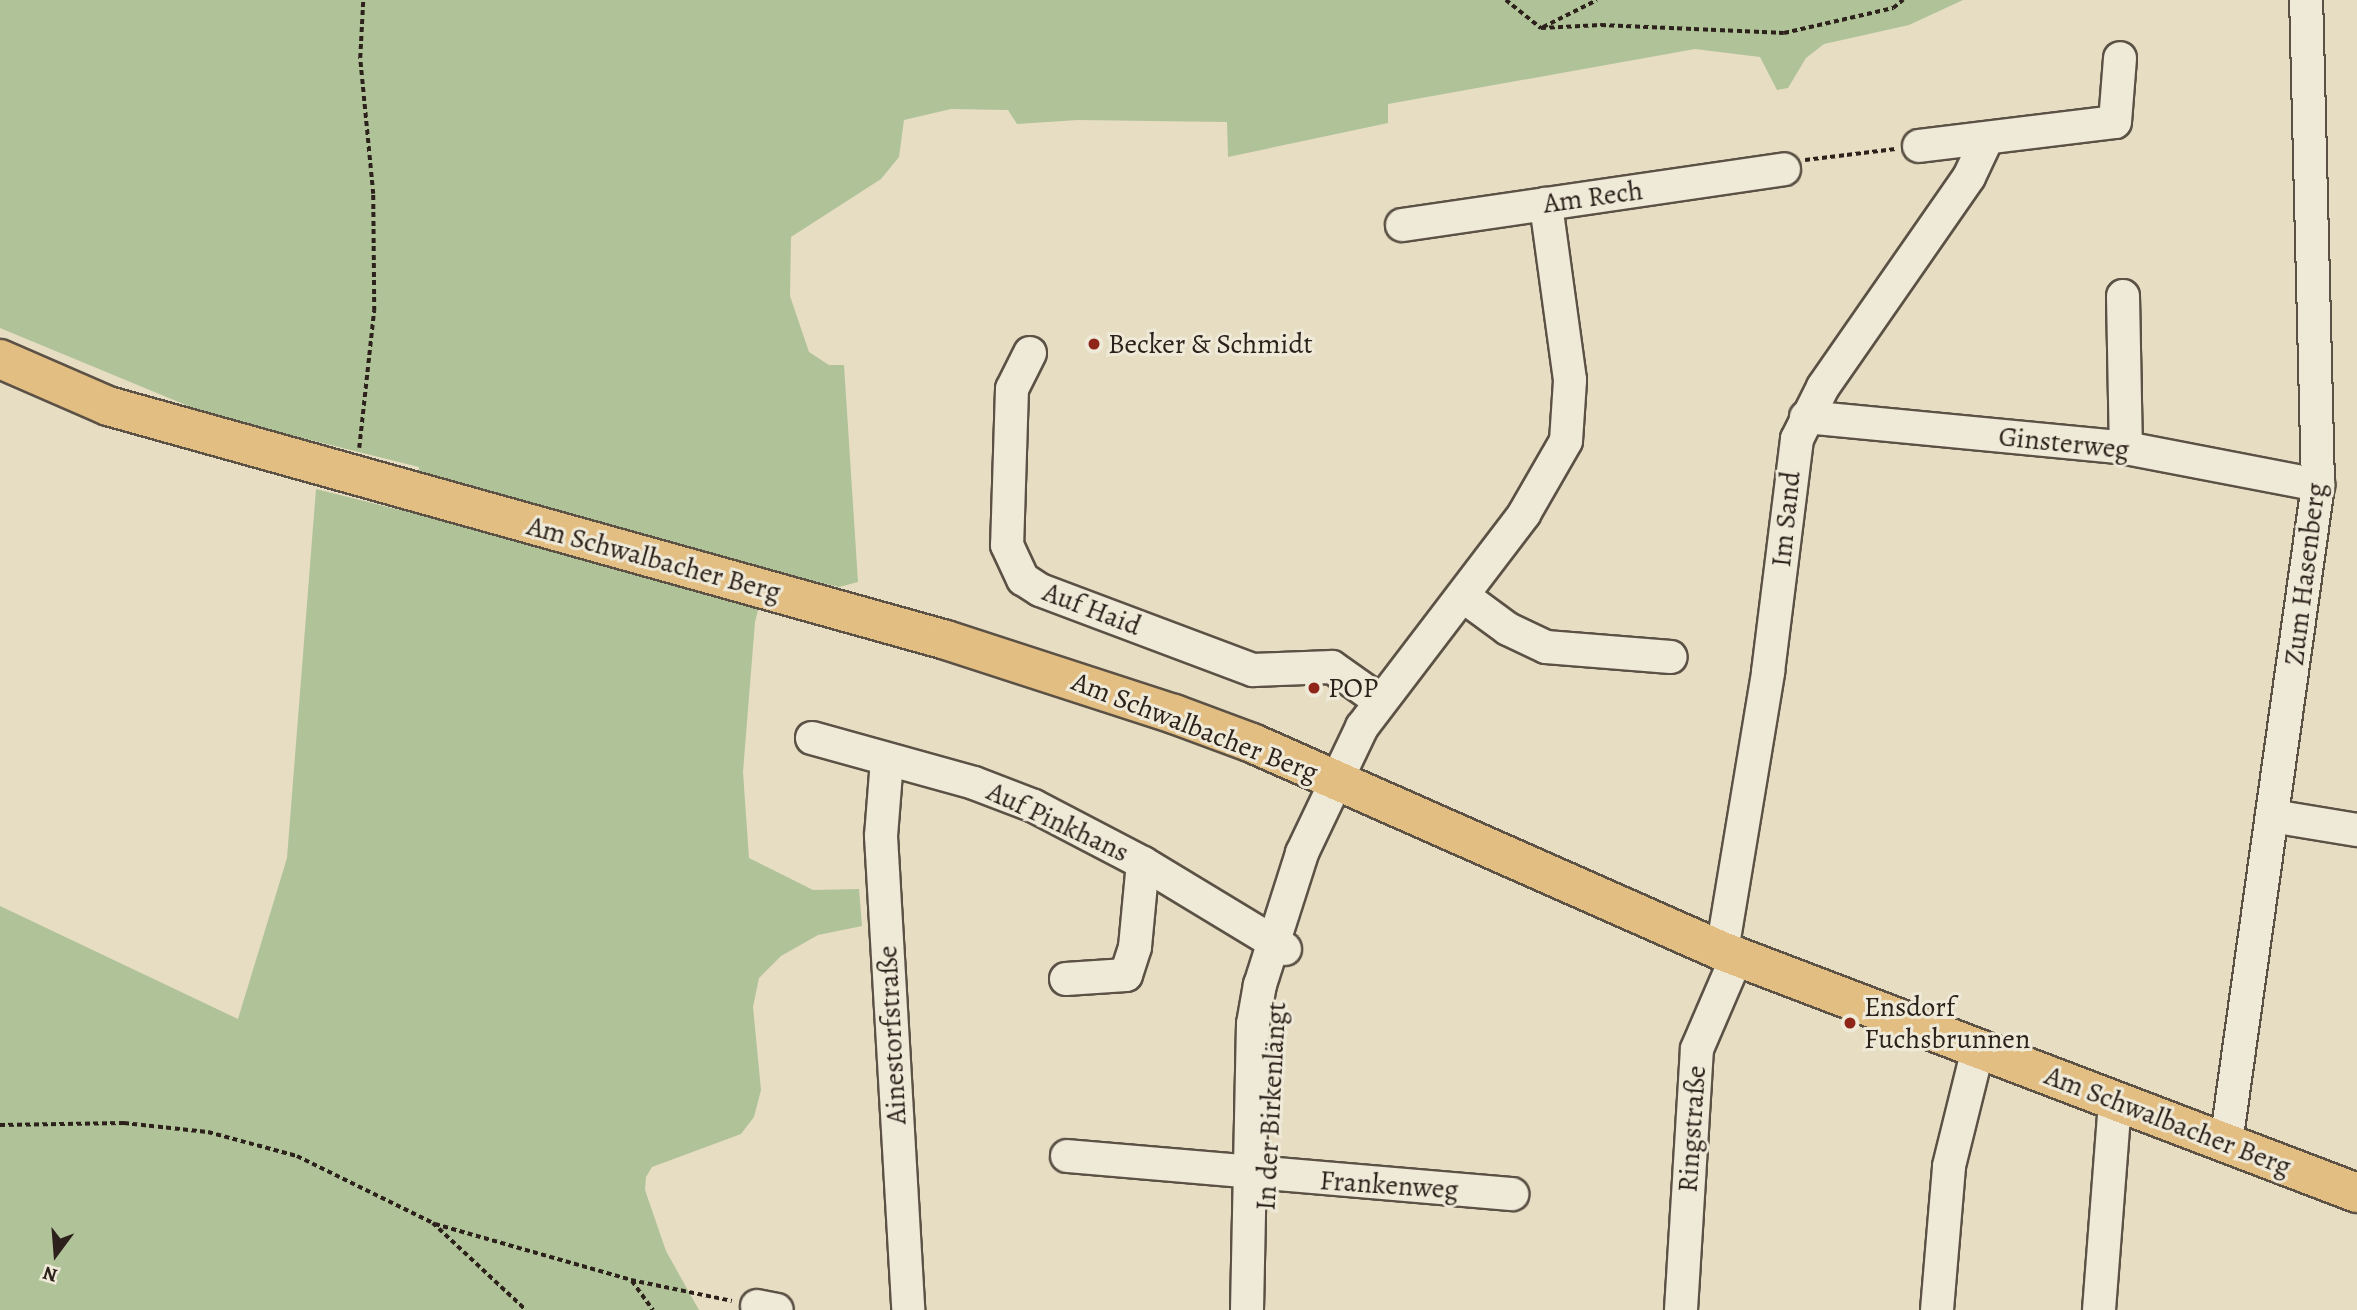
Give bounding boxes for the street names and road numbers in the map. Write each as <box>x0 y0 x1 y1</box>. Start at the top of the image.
street label: Am Rech <box>1541 173 1645 221</box>
street label: Ginsterweg <box>1997 419 2131 467</box>
street label: Im Sand <box>1764 469 1808 569</box>
street label: Zum Hasenberg <box>2277 481 2333 667</box>
street label: Am Schwalbacher Berg <box>524 509 784 609</box>
street label: Auf Haid <box>1038 575 1146 643</box>
street label: Am Schwalbacher Berg <box>1067 665 1323 789</box>
street label: Auf Pinkhans <box>982 775 1134 869</box>
street label: Ainestorfstraße <box>871 945 913 1125</box>
street label: In der Birkenlängt <box>1249 1001 1293 1211</box>
street label: Am Schwalbacher Berg <box>2040 1059 2296 1183</box>
street label: Ringstraße <box>1671 1064 1713 1194</box>
street label: Frankenweg <box>1319 1163 1459 1207</box>

